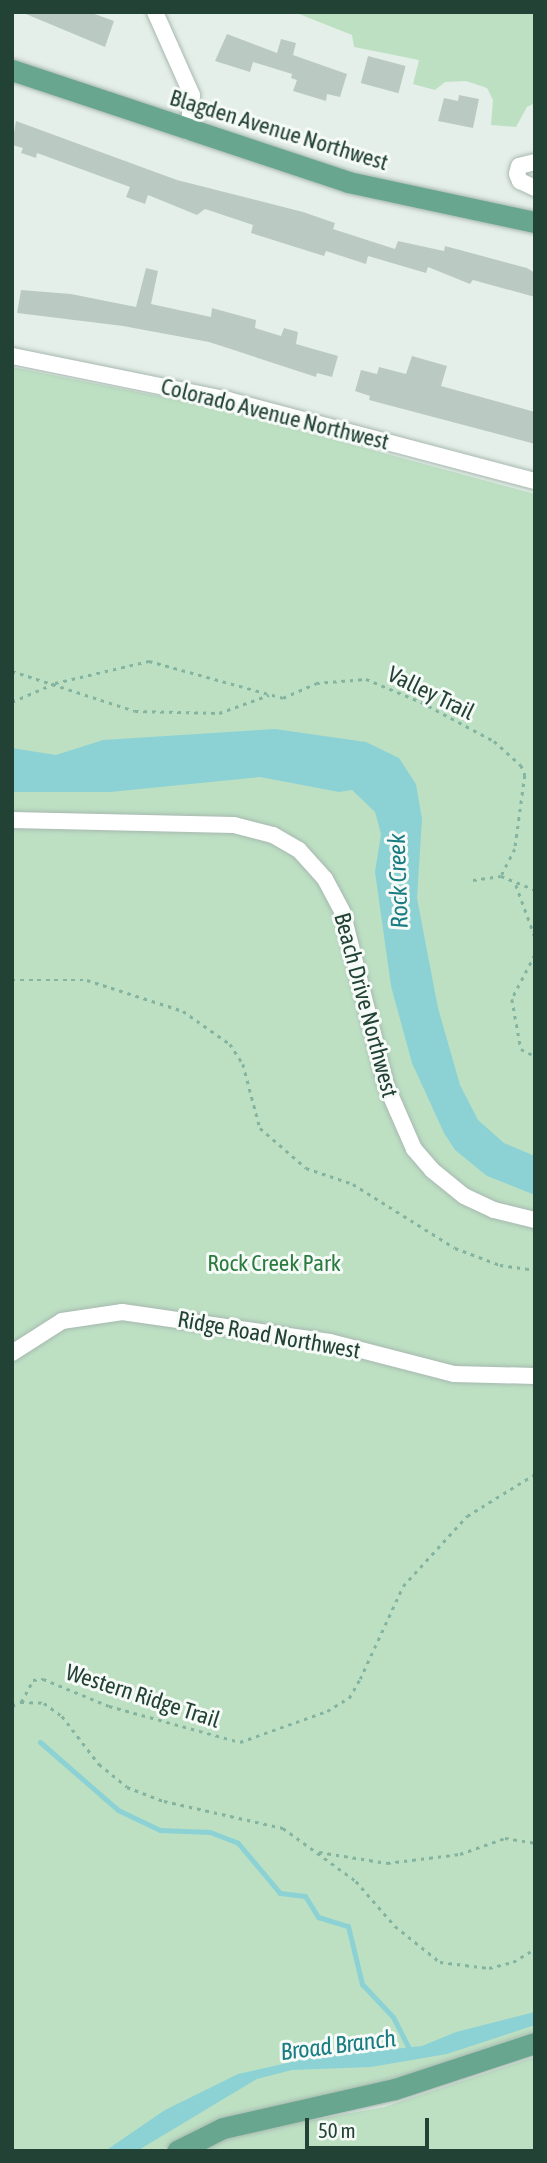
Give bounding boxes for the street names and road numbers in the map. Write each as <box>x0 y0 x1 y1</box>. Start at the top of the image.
street label: Blagden Avenue Northwest <box>166 84 392 176</box>
street label: Colorado Avenue Northwest <box>158 372 392 456</box>
street label: Valley Trail <box>383 660 479 726</box>
street label: Beach Drive Northwest <box>328 910 404 1100</box>
street label: Ridge Road Northwest <box>175 1305 363 1365</box>
street label: Western Ridge Trail <box>63 1658 223 1734</box>

